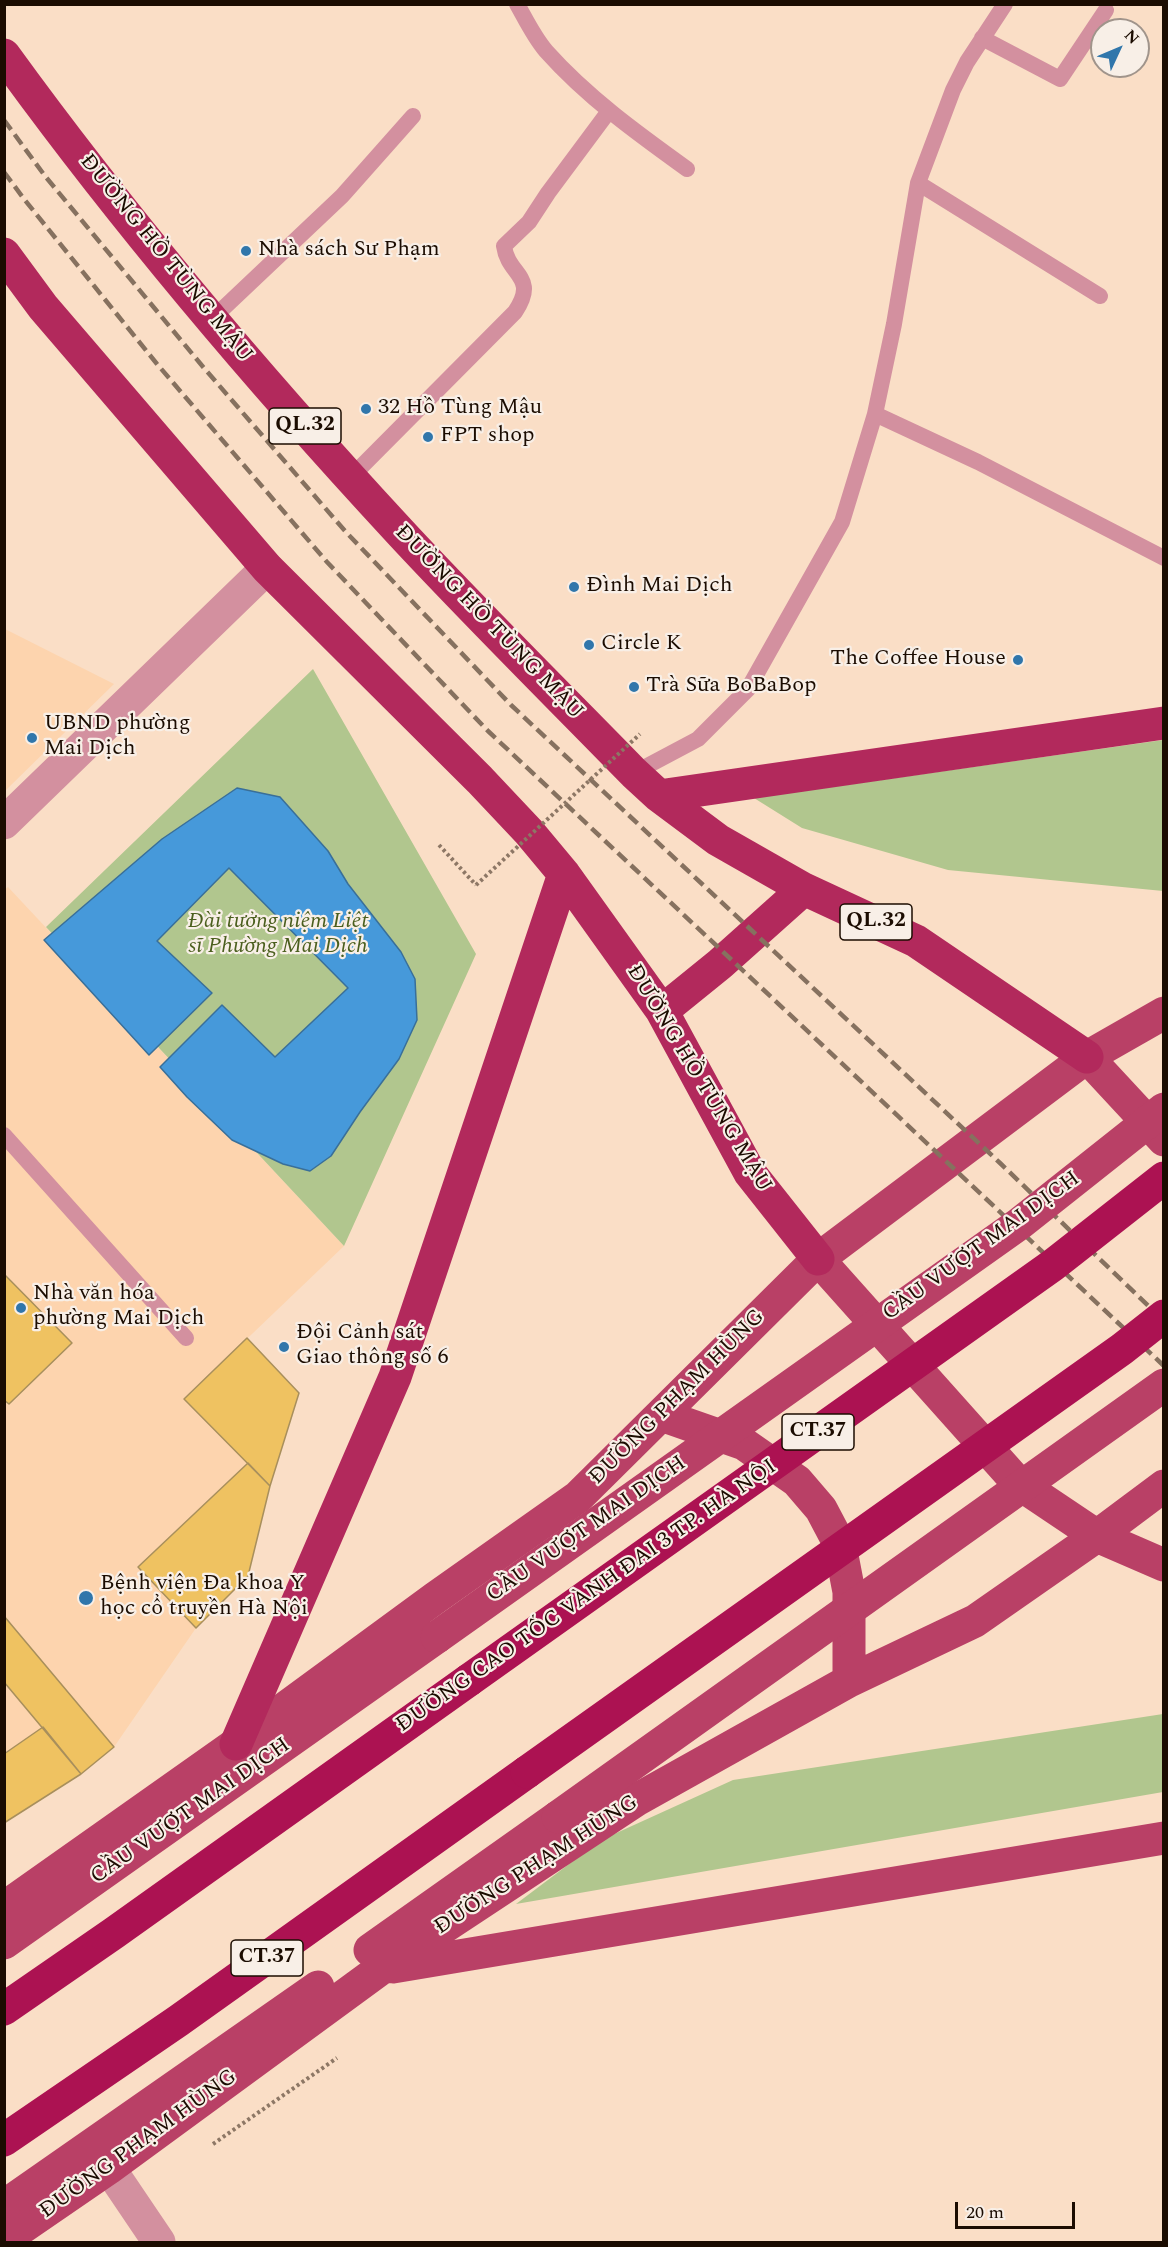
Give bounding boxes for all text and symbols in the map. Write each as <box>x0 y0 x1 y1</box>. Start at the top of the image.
north arrow <box>1090 18 1150 78</box>
text: N <box>1118 24 1145 50</box>
street label: ĐƯỜNG HỒ TÙNG MẬU <box>73 149 257 369</box>
place label: Nhà sách Sư Phạm <box>258 238 440 264</box>
marker: Nhà sách Sư Phạm <box>239 244 253 258</box>
place label: 32 Hồ Tùng Mậu <box>378 396 542 422</box>
marker: 32 Hồ Tùng Mậu <box>359 402 373 416</box>
road number: QL.32 <box>269 408 341 444</box>
place label: FPT shop <box>440 424 535 450</box>
marker: FPT shop <box>421 430 435 444</box>
street label: ĐƯỜNG HỒ TÙNG MẬU <box>388 520 588 726</box>
place label: Đình Mai Dịch <box>586 574 733 600</box>
marker: Đình Mai Dịch <box>567 580 581 594</box>
place label: Circle K <box>601 632 682 658</box>
marker: Circle K <box>582 638 596 652</box>
place label: The Coffee House <box>830 647 1006 673</box>
marker: The Coffee House <box>1011 653 1025 667</box>
place label: Trà Sữa BoBaBop <box>646 674 817 700</box>
marker: Trà Sữa BoBaBop <box>627 680 641 694</box>
place label: UBND phường Mai Dịch <box>44 712 190 764</box>
marker: UBND phường Mai Dịch <box>25 731 39 745</box>
road number: QL.32 <box>840 904 912 940</box>
park label: Đài tưởng niệm Liệt sĩ Phường Mai Dịch <box>188 910 368 962</box>
street label: ĐƯỜNG HỒ TÙNG MẬU <box>620 961 776 1197</box>
street label: CẦU VƯỢT MAI DỊCH <box>878 1167 1086 1327</box>
place label: Nhà văn hóa phường Mai Dịch <box>33 1282 204 1334</box>
marker: Nhà văn hóa phường Mai Dịch <box>14 1301 28 1315</box>
street label: ĐƯỜNG PHẠM HÙNG <box>585 1305 771 1491</box>
place label: Đội Cảnh sát Giao thông số 6 <box>296 1321 448 1372</box>
marker: Đội Cảnh sát Giao thông số 6 <box>277 1340 291 1354</box>
road number: CT.37 <box>782 1414 854 1450</box>
street label: CẦU VƯỢT MAI DỊCH <box>482 1451 692 1609</box>
street label: ĐƯỜNG CAO TỐC VÀNH ĐAI 3 TP. HÀ NỘI <box>392 1455 782 1739</box>
place label: Bệnh viện Đa khoa Y học cổ truyền Hà Nội <box>100 1572 308 1624</box>
marker: Bệnh viện Đa khoa Y học cổ truyền Hà Nội <box>77 1589 95 1607</box>
street label: CẦU VƯỢT MAI DỊCH <box>86 1733 296 1891</box>
street label: ĐƯỜNG PHẠM HÙNG <box>430 1790 644 1942</box>
road number: CT.37 <box>231 1940 303 1976</box>
street label: ĐƯỜNG PHẠM HÙNG <box>35 2065 243 2225</box>
scale bar <box>958 2190 1078 2228</box>
text: 20 m <box>966 2199 1004 2226</box>

